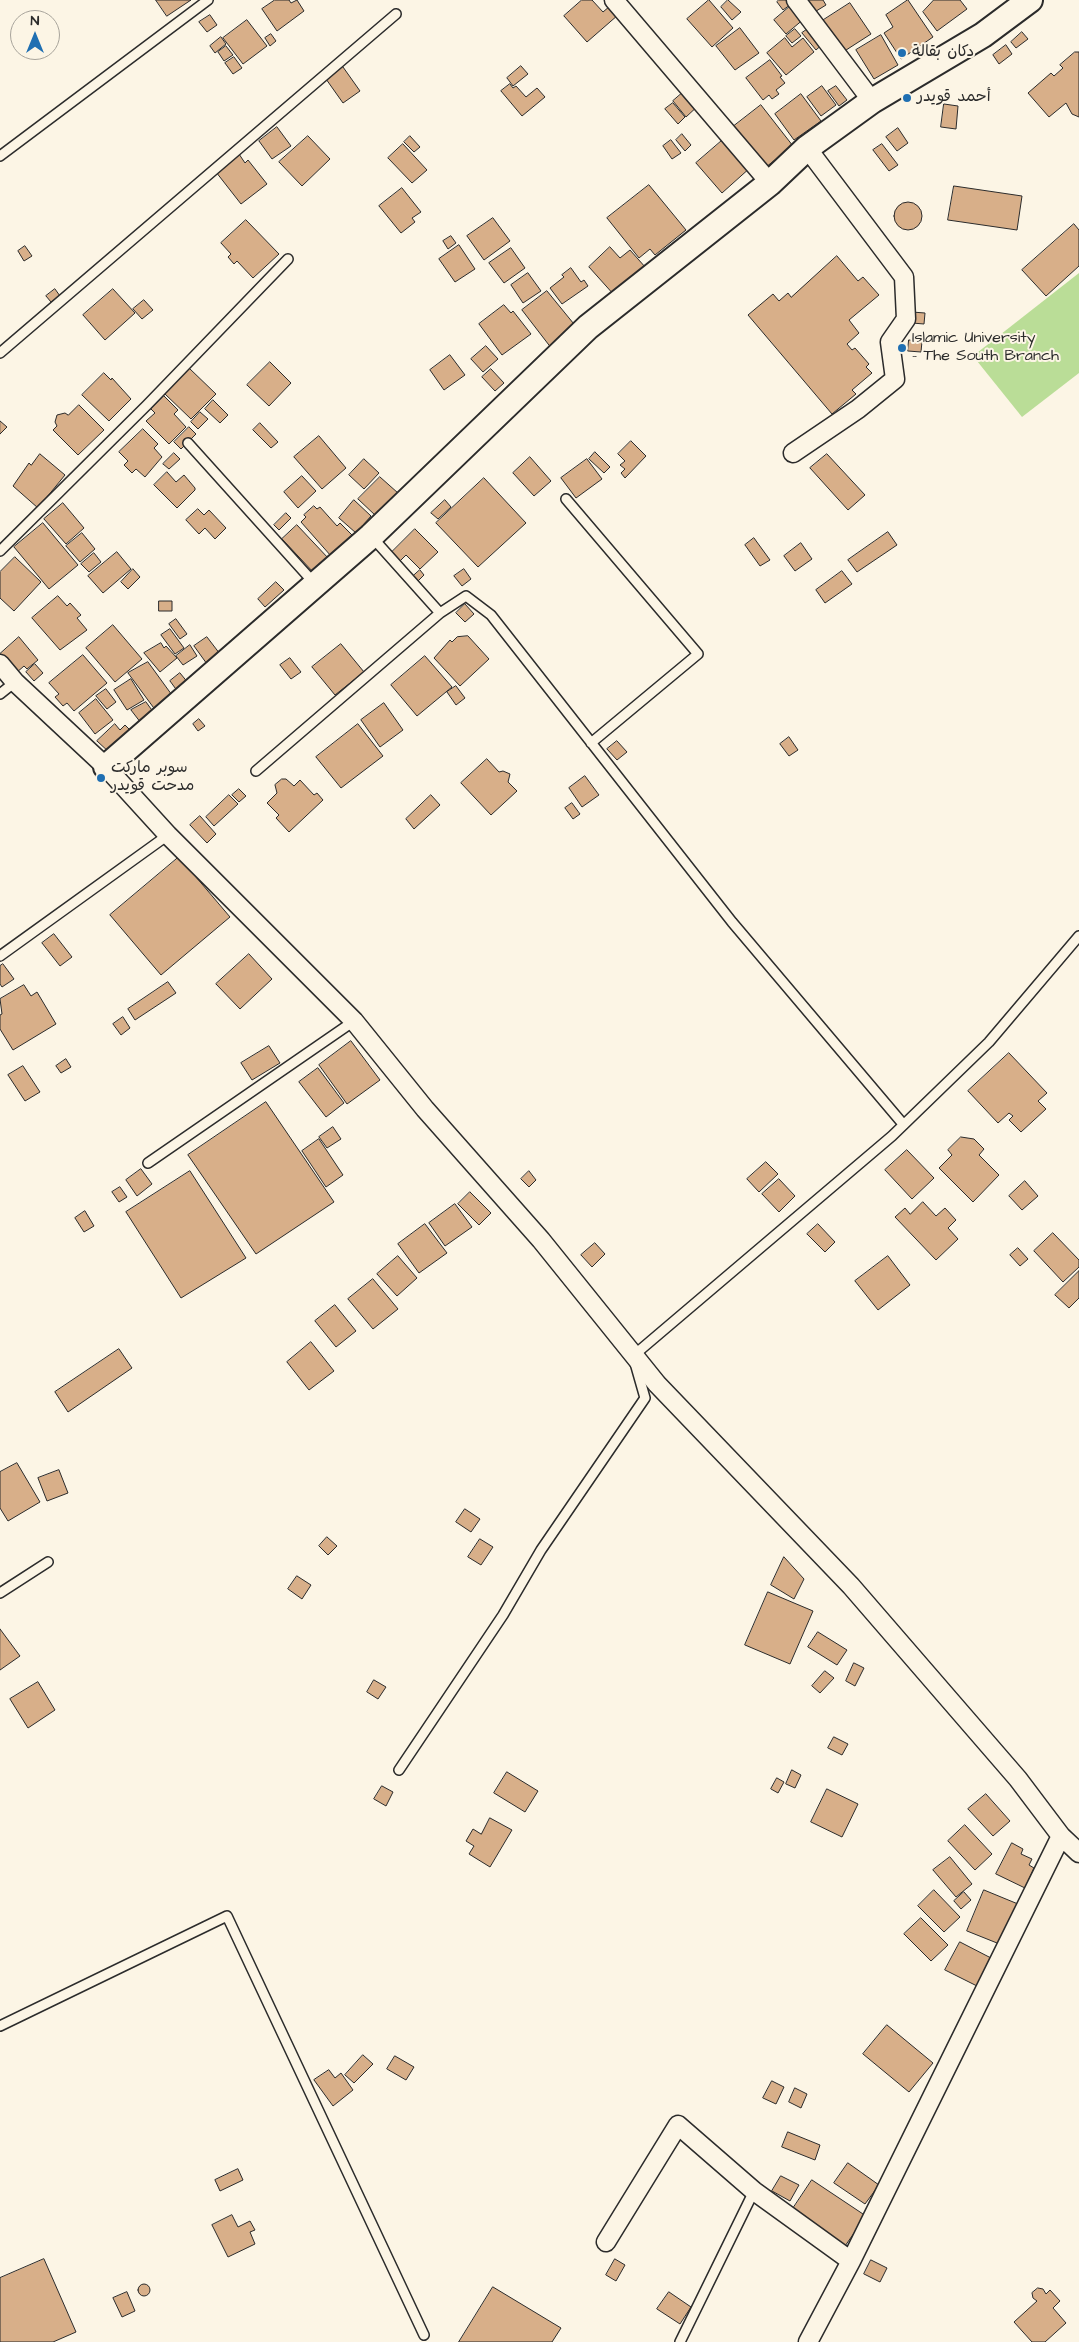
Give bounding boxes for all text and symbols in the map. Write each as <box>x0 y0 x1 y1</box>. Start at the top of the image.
north arrow <box>10 10 60 60</box>
text: N <box>31 11 39 31</box>
place label: دكان بقالة <box>912 43 974 63</box>
marker: دكان بقالة <box>896 47 908 59</box>
place label: أحمد قويدر <box>917 88 991 108</box>
marker: أحمد قويدر <box>901 92 913 104</box>
place label: Islamic University - The South Branch <box>912 329 1059 367</box>
marker: Islamic University - The South Branch <box>896 342 908 354</box>
place label: سوبر ماركت مدحت قويدر <box>111 759 194 797</box>
marker: سوبر ماركت مدحت قويدر <box>95 772 107 784</box>

